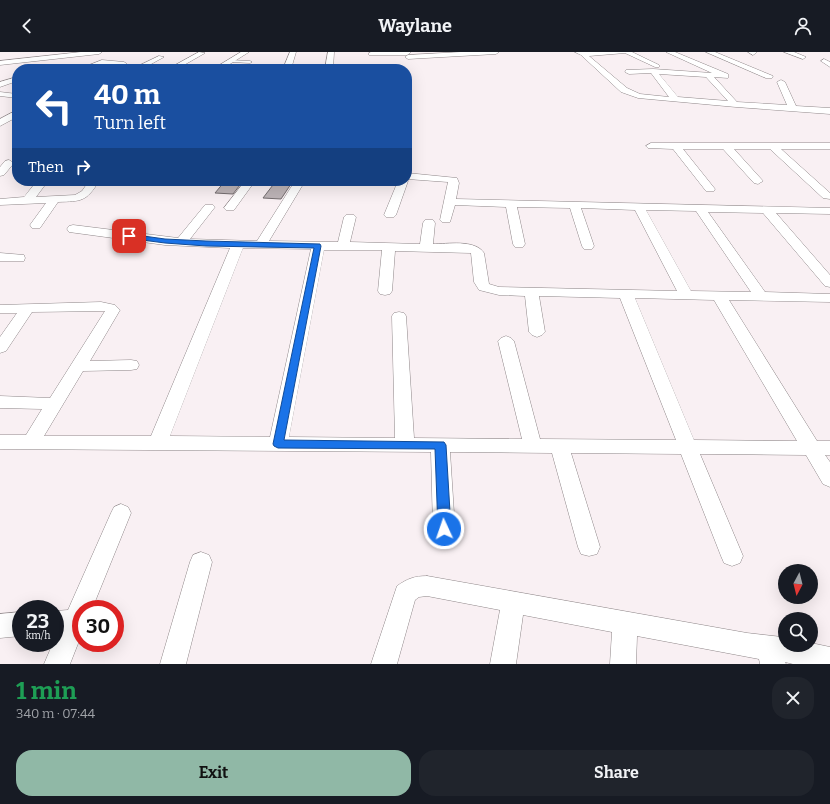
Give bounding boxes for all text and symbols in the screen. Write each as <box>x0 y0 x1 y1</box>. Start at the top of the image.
icon: back <box>16 15 38 37</box>
text: Waylane <box>378 15 452 37</box>
icon: person <box>792 15 814 37</box>
text: 40 m <box>94 78 161 111</box>
icon: left <box>28 80 80 132</box>
text: Turn left <box>94 112 166 134</box>
icon: right <box>72 156 94 178</box>
text: Then <box>28 158 64 176</box>
pin <box>112 219 146 253</box>
icon: arrive <box>118 225 140 247</box>
position arrow <box>423 508 465 550</box>
north arrow <box>778 564 818 604</box>
map controls <box>778 564 818 652</box>
speed limit sign: 30 <box>72 600 124 652</box>
text: 23 <box>27 609 49 633</box>
button: search <box>778 612 818 652</box>
text: km/h <box>26 630 50 642</box>
text: 1 min <box>16 677 77 705</box>
button: close <box>772 677 814 719</box>
text: 340 m · 07:44 <box>16 706 95 721</box>
button: Exit <box>16 750 411 796</box>
button: Share <box>419 750 814 796</box>

